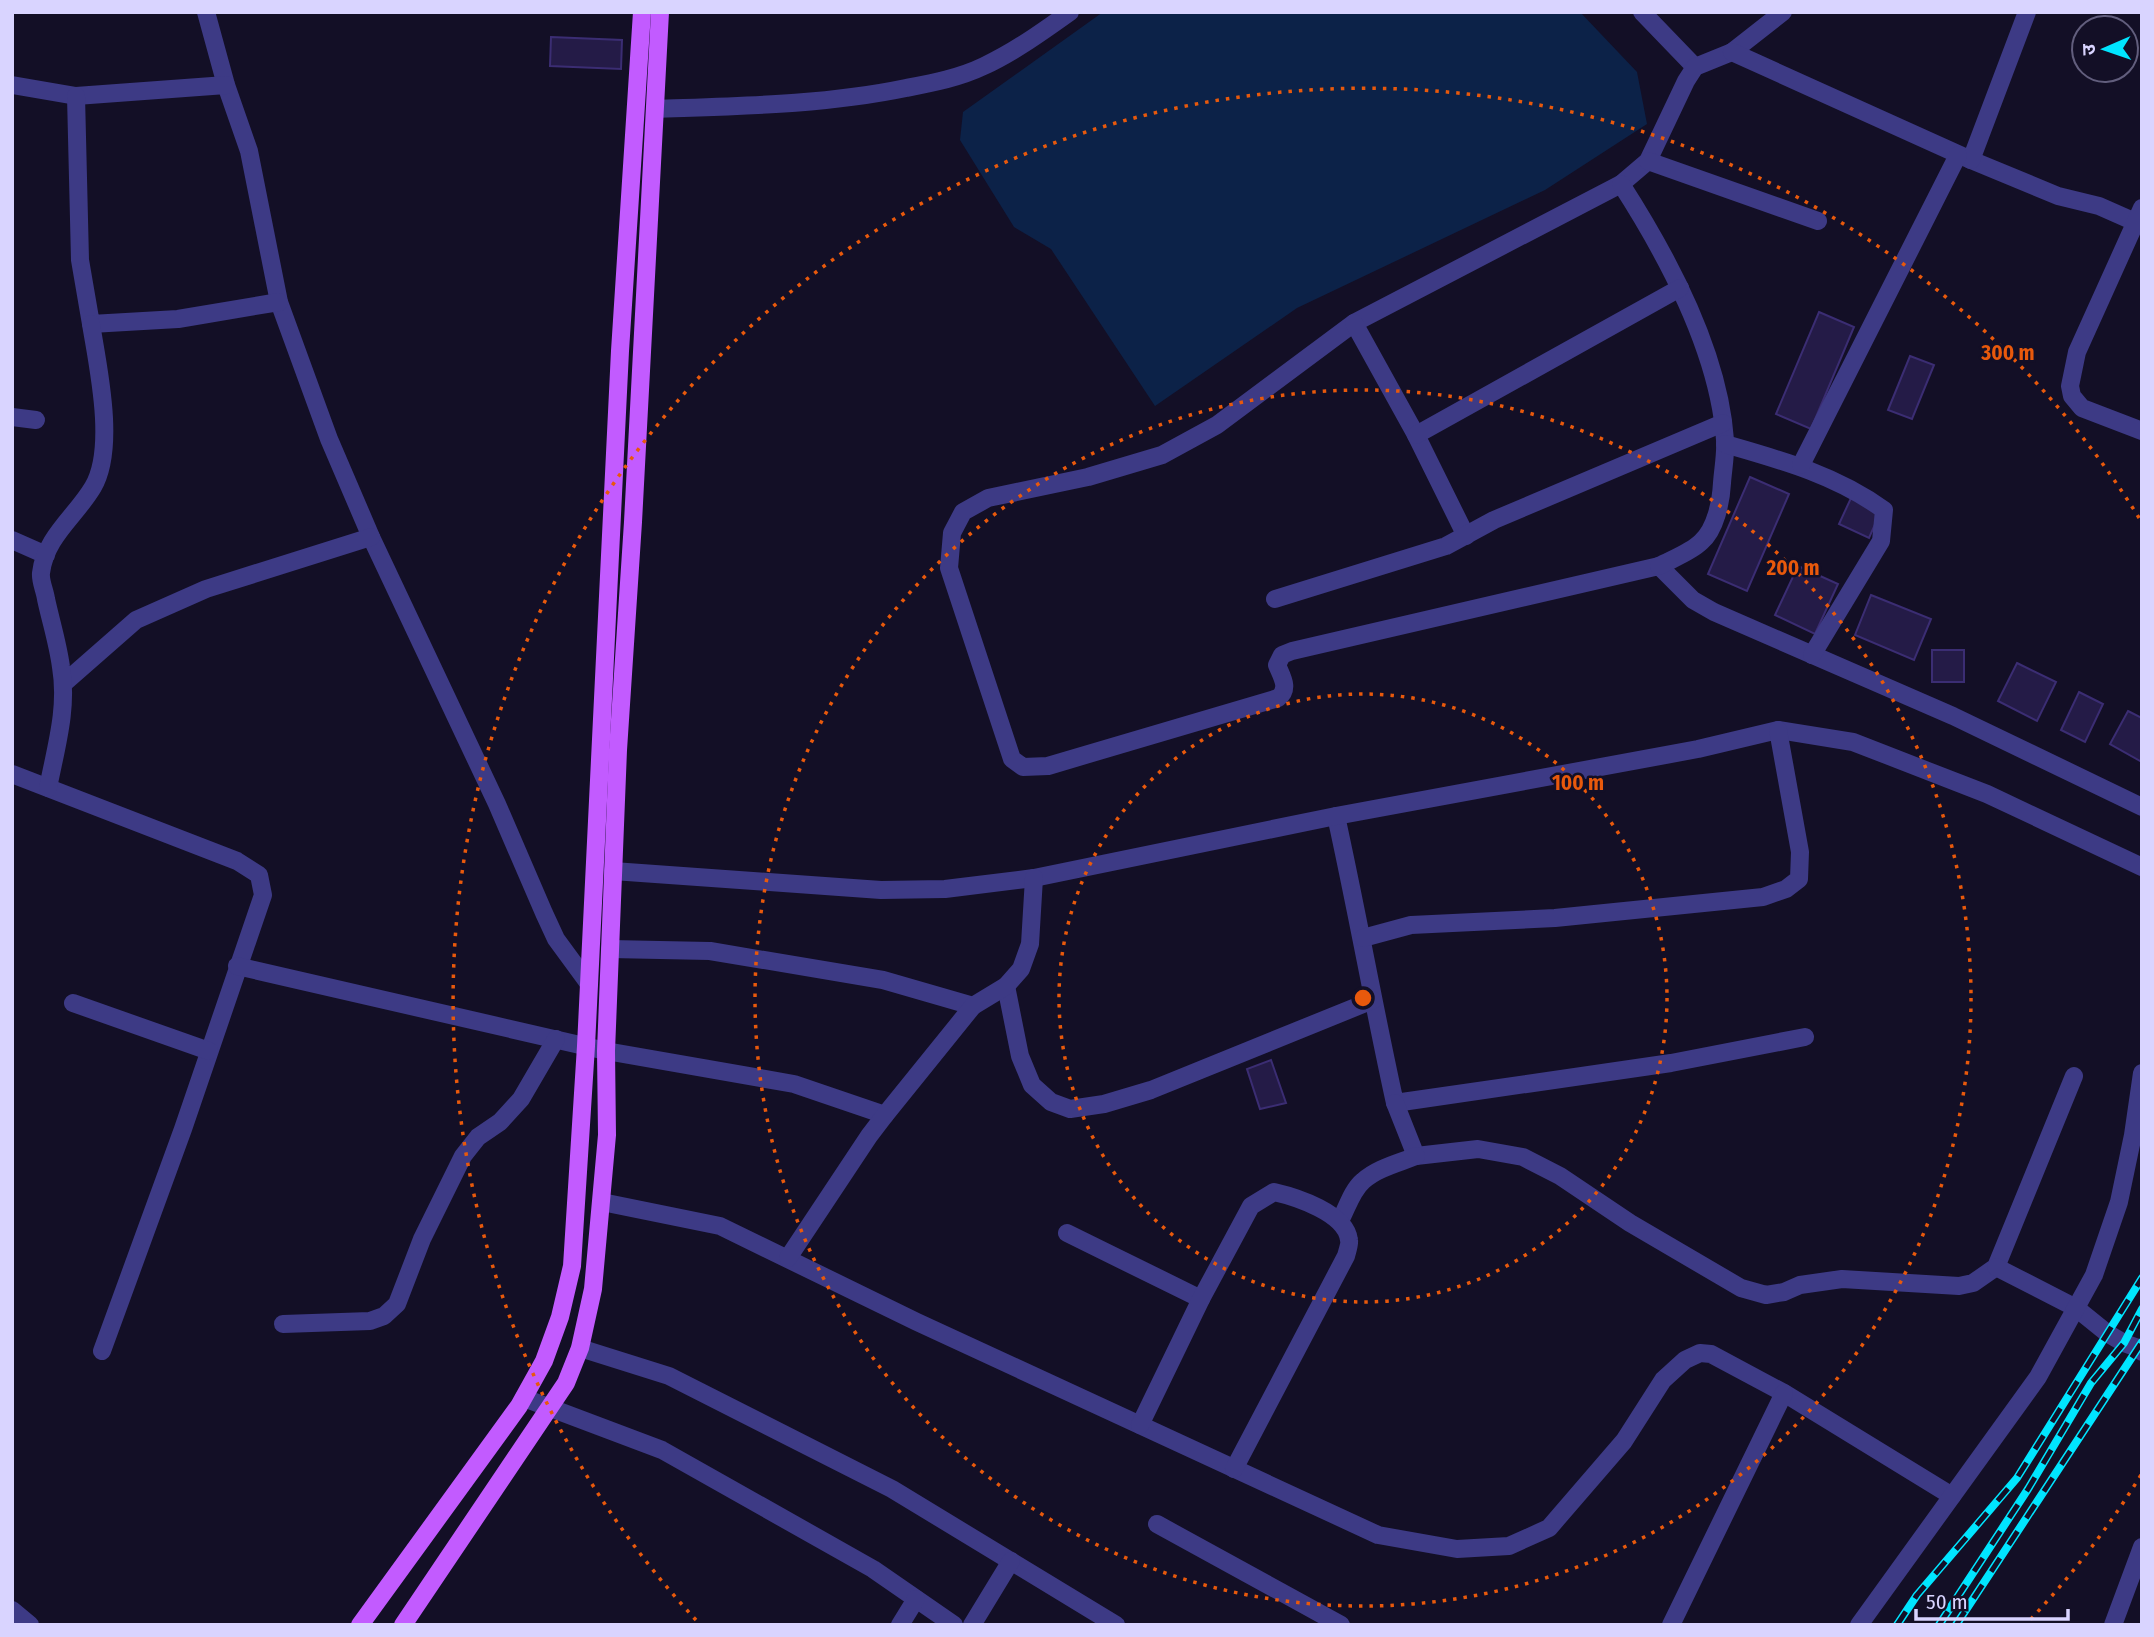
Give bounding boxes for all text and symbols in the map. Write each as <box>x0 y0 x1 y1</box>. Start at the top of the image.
north arrow <box>2070 14 2140 84</box>
text: उ <box>2077 43 2100 56</box>
text: 300 m <box>1980 340 2035 366</box>
text: 200 m <box>1765 555 1820 581</box>
text: 100 m <box>1552 770 1604 796</box>
centre of rings <box>1351 986 1375 1010</box>
scale bar <box>1916 1578 2068 1622</box>
text: 50 m <box>1926 1589 1968 1615</box>

